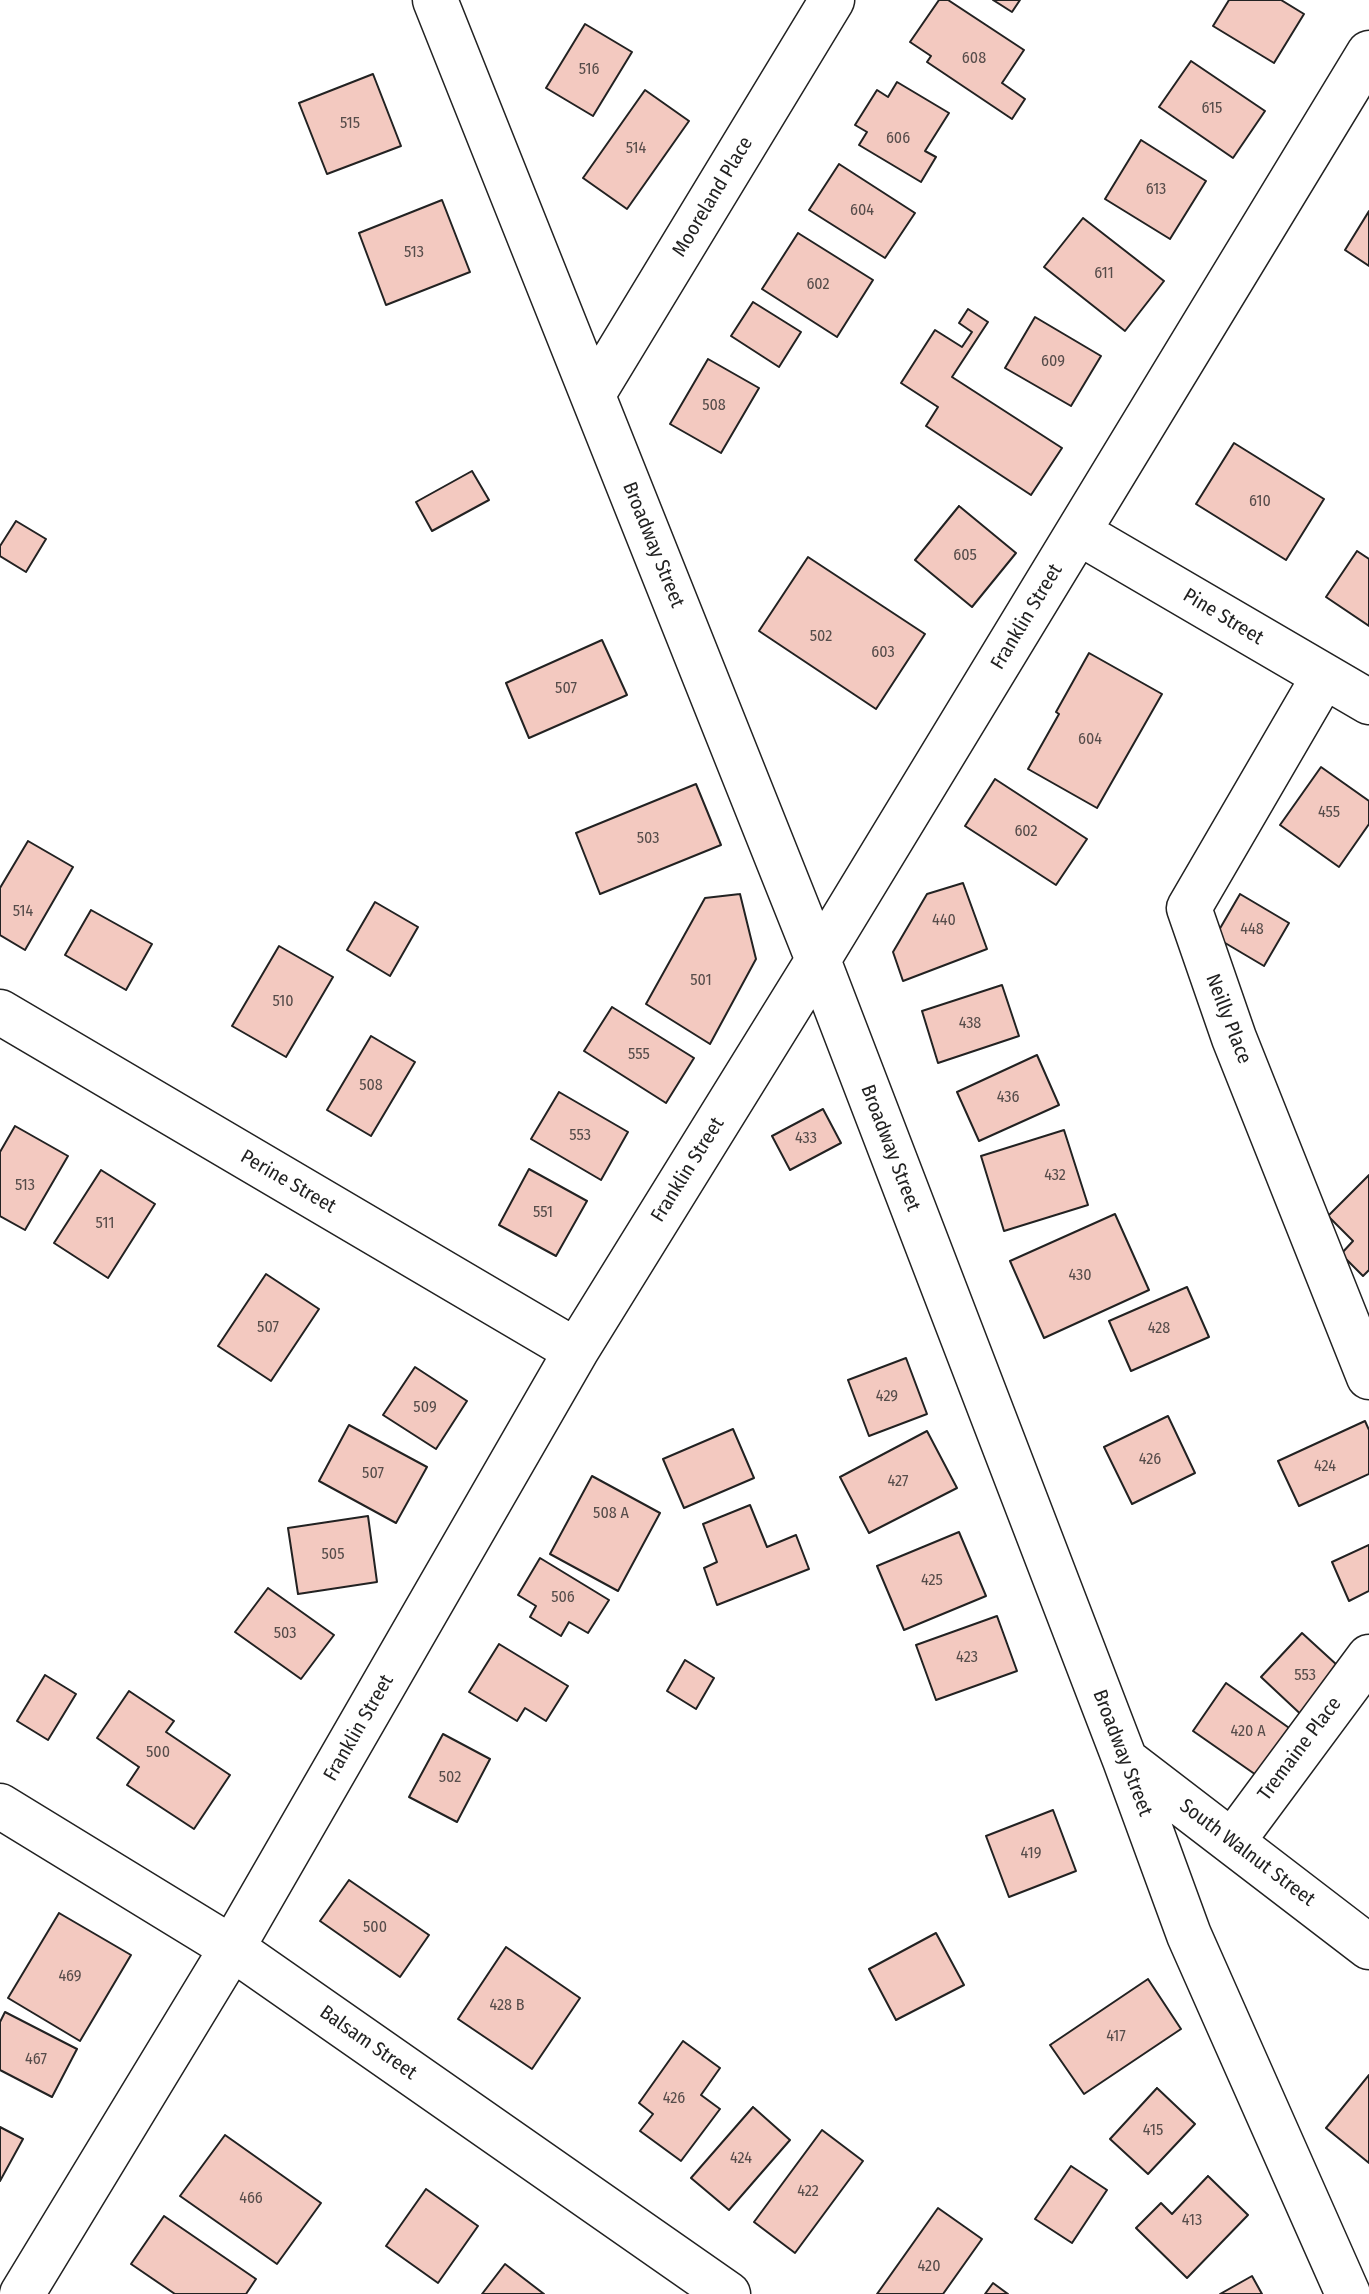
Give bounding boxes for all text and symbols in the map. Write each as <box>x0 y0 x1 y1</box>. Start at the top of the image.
house number: 608 <box>962 49 986 69</box>
house number: 516 <box>579 60 599 80</box>
house number: 615 <box>1202 99 1222 119</box>
house number: 515 <box>340 114 360 134</box>
house number: 606 <box>886 129 910 149</box>
street label: Mooreland Place <box>668 133 758 261</box>
house number: 514 <box>626 139 646 159</box>
house number: 613 <box>1146 180 1166 200</box>
house number: 604 <box>850 201 874 221</box>
house number: 513 <box>404 243 424 263</box>
house number: 611 <box>1094 264 1114 284</box>
house number: 602 <box>806 275 830 295</box>
house number: 609 <box>1041 352 1065 372</box>
house number: 508 <box>702 396 726 416</box>
street label: Broadway Street <box>617 479 689 611</box>
house number: 610 <box>1249 492 1271 512</box>
house number: 605 <box>953 546 977 566</box>
street label: Franklin Street <box>986 560 1068 674</box>
street label: Pine Street <box>1178 584 1268 650</box>
house number: 502 <box>810 627 832 647</box>
house number: 603 <box>871 643 895 663</box>
house number: 507 <box>555 679 577 699</box>
house number: 604 <box>1078 730 1102 750</box>
house number: 455 <box>1318 803 1340 823</box>
house number: 602 <box>1014 822 1038 842</box>
house number: 503 <box>637 829 659 849</box>
house number: 514 <box>13 902 33 922</box>
house number: 440 <box>932 911 956 931</box>
house number: 448 <box>1240 920 1264 940</box>
house number: 501 <box>690 971 712 991</box>
street label: Neilly Place <box>1200 971 1256 1067</box>
house number: 510 <box>272 992 294 1012</box>
house number: 438 <box>959 1014 981 1034</box>
house number: 555 <box>628 1045 650 1065</box>
house number: 508 <box>359 1076 383 1096</box>
street label: Broadway Street <box>855 1081 925 1215</box>
house number: 436 <box>997 1088 1019 1108</box>
street label: Franklin Street <box>646 1113 730 1227</box>
house number: 553 <box>569 1126 591 1146</box>
house number: 433 <box>795 1129 817 1149</box>
street label: Perine Street <box>236 1145 340 1219</box>
house number: 432 <box>1044 1166 1066 1186</box>
house number: 513 <box>15 1176 35 1196</box>
house number: 551 <box>533 1203 553 1223</box>
house number: 511 <box>96 1214 114 1234</box>
house number: 430 <box>1068 1266 1092 1286</box>
house number: 507 <box>257 1318 279 1338</box>
house number: 428 <box>1148 1319 1170 1339</box>
house number: 429 <box>876 1387 898 1407</box>
house number: 509 <box>413 1398 437 1418</box>
house number: 426 <box>1139 1450 1161 1470</box>
house number: 424 <box>1314 1457 1336 1477</box>
house number: 507 <box>362 1464 384 1484</box>
house number: 427 <box>888 1472 908 1492</box>
house number: 508 A <box>593 1504 629 1524</box>
house number: 505 <box>321 1545 345 1565</box>
house number: 425 <box>921 1571 943 1591</box>
house number: 506 <box>551 1588 575 1608</box>
house number: 503 <box>274 1624 296 1644</box>
house number: 423 <box>956 1648 978 1668</box>
house number: 553 <box>1294 1666 1316 1686</box>
street label: Franklin Street <box>319 1671 399 1785</box>
street label: Broadway Street <box>1087 1686 1157 1820</box>
street label: Tremaine Place <box>1253 1692 1347 1806</box>
house number: 420 A <box>1230 1722 1266 1742</box>
house number: 500 <box>146 1743 170 1763</box>
house number: 502 <box>439 1768 461 1788</box>
street label: South Walnut Street <box>1175 1794 1319 1912</box>
house number: 419 <box>1021 1844 1041 1864</box>
house number: 500 <box>363 1918 387 1938</box>
house number: 469 <box>58 1967 82 1987</box>
house number: 428 B <box>489 1996 525 2016</box>
street label: Balsam Street <box>315 2001 421 2085</box>
house number: 417 <box>1106 2027 1126 2047</box>
house number: 467 <box>25 2050 47 2070</box>
house number: 426 <box>663 2089 685 2109</box>
house number: 415 <box>1143 2121 1163 2141</box>
house number: 424 <box>730 2149 752 2169</box>
house number: 422 <box>797 2182 819 2202</box>
house number: 466 <box>239 2189 263 2209</box>
house number: 413 <box>1182 2211 1202 2231</box>
house number: 420 <box>918 2257 940 2277</box>

